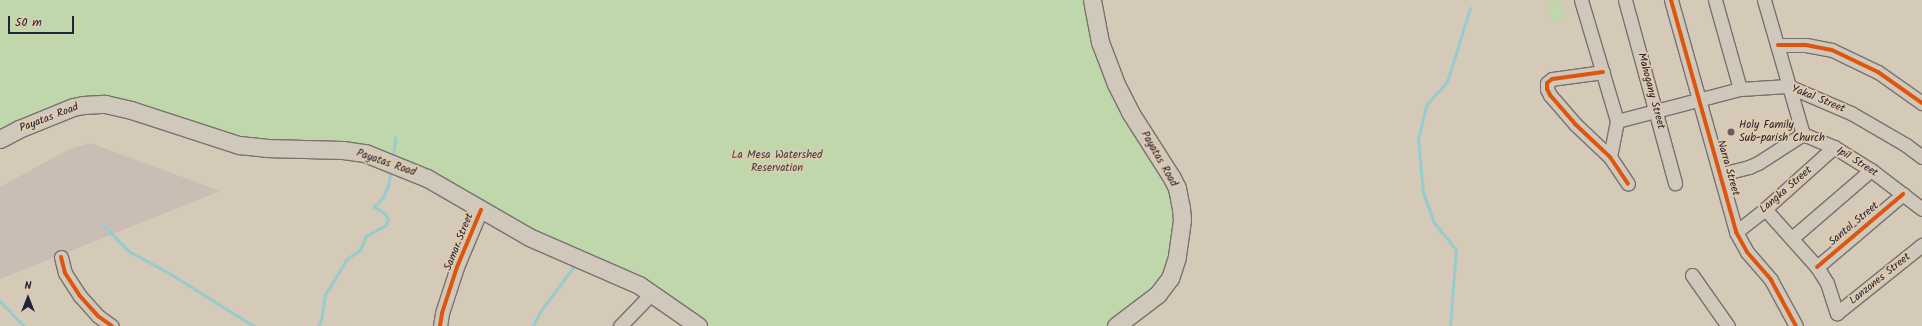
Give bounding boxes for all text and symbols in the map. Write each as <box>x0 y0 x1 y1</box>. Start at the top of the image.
scale bar <box>10 8 76 34</box>
text: 50 m <box>15 13 42 32</box>
street label: Mahogany Street <box>1634 51 1668 131</box>
street label: Yakal Street <box>1789 82 1847 116</box>
street label: Payatas Road <box>18 101 80 135</box>
place label: Holy Family Sub-parish Church <box>1739 119 1825 145</box>
marker: Holy Family Sub-parish Church <box>1726 127 1736 137</box>
street label: Payatas Road <box>1138 129 1180 189</box>
street label: Narra Street <box>1714 139 1742 197</box>
street label: Ipil Street <box>1834 144 1880 180</box>
street label: Payatas Road <box>355 147 417 179</box>
park label: La Mesa Watershed Reservation <box>731 149 823 175</box>
street label: Langka Street <box>1757 164 1815 216</box>
street label: Santol Street <box>1826 199 1882 249</box>
street label: Samar Street <box>441 211 477 273</box>
street label: Lanzones Street <box>1847 250 1913 308</box>
text: N <box>25 277 31 295</box>
north arrow <box>8 278 48 318</box>

